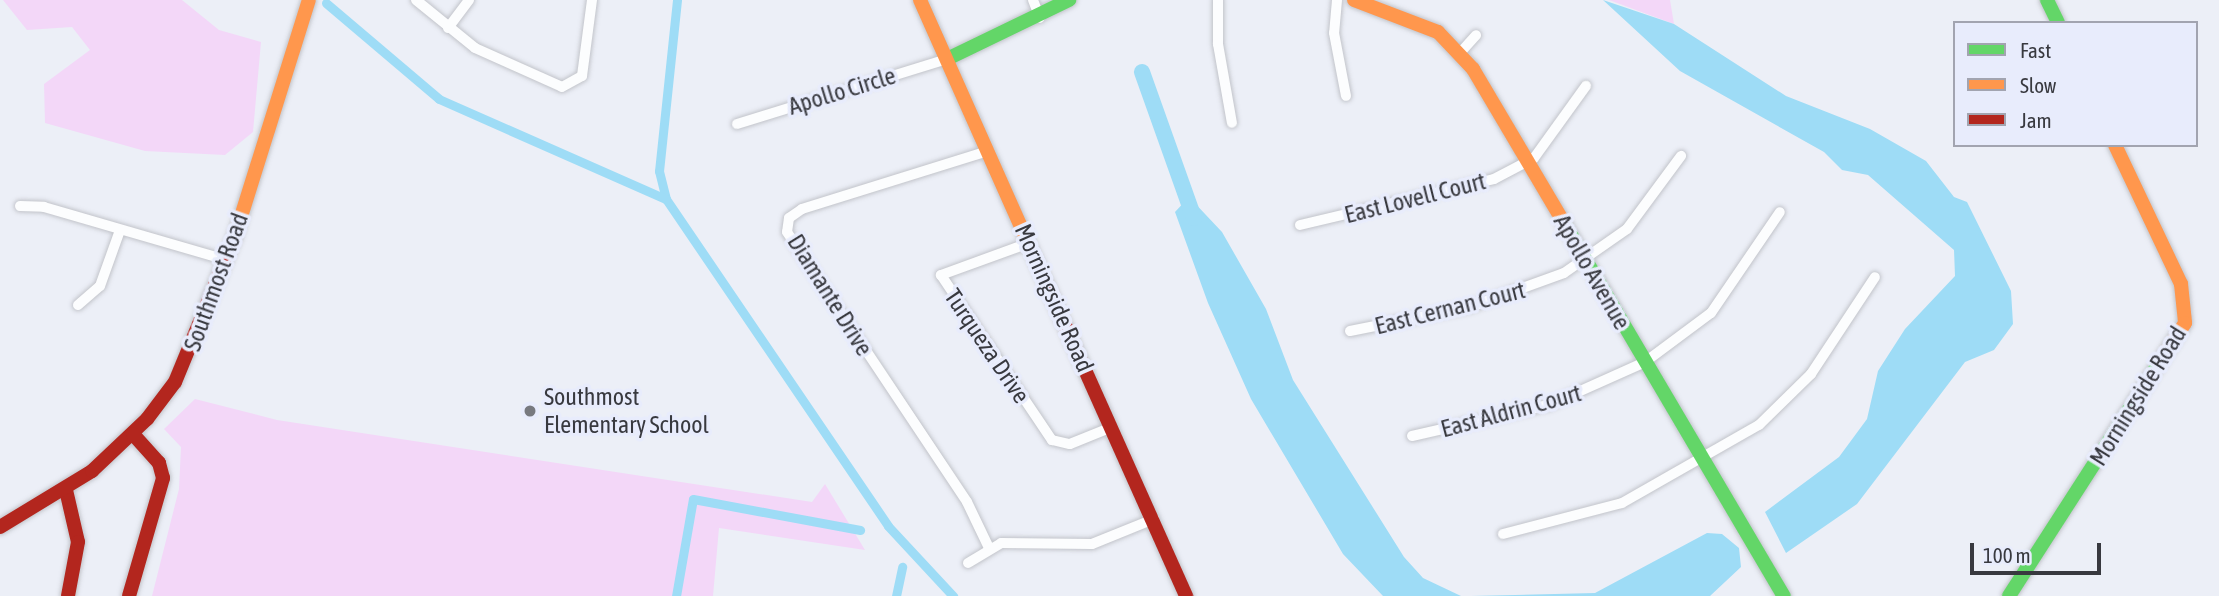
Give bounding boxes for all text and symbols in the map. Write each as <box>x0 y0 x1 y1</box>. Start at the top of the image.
legend <box>1953 21 2198 147</box>
text: Fast <box>2020 38 2051 62</box>
street label: Apollo Circle <box>785 61 899 121</box>
text: Slow <box>2020 73 2056 97</box>
text: Jam <box>2020 108 2052 132</box>
street label: East Lovell Court <box>1341 167 1489 229</box>
street label: Southmost Road <box>178 209 254 355</box>
street label: Apollo Avenue <box>1548 209 1636 335</box>
street label: Morningside Road <box>1009 220 1099 376</box>
street label: Diamante Drive <box>781 229 879 361</box>
street label: East Cernan Court <box>1372 275 1528 341</box>
street label: Turqueza Drive <box>938 283 1036 409</box>
street label: Morningside Road <box>2084 321 2192 471</box>
street label: East Aldrin Court <box>1438 378 1584 444</box>
place label: Southmost Elementary School <box>544 383 709 439</box>
marker: Southmost Elementary School <box>522 403 538 419</box>
scale bar <box>1974 530 2105 574</box>
text: 100 m <box>1983 543 2031 567</box>

